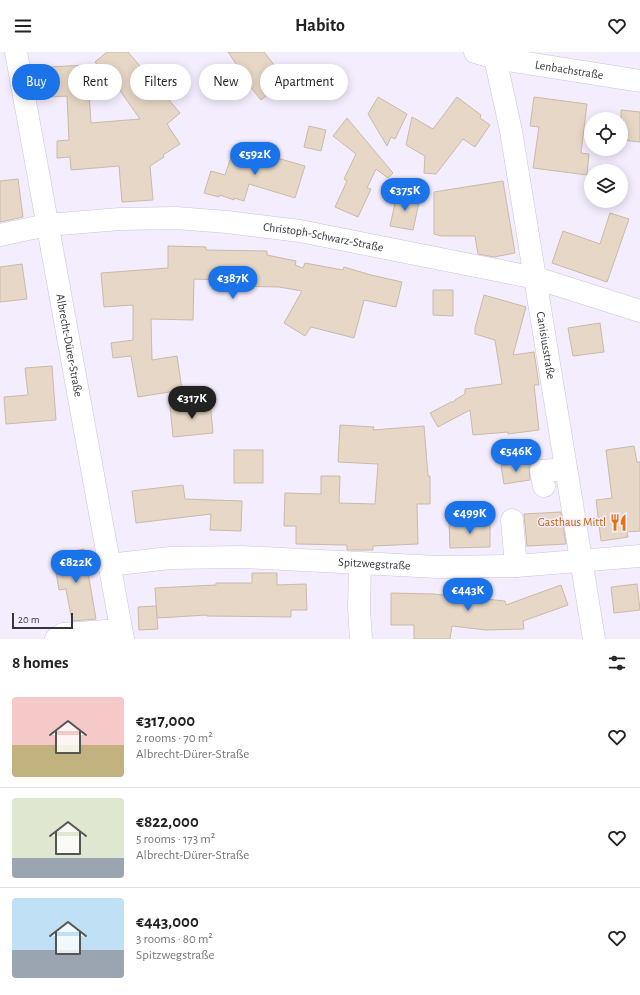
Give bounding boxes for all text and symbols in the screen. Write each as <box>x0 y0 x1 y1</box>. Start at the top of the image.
icon: menu <box>12 15 34 37</box>
icon: heart <box>606 15 628 37</box>
text: Habito <box>295 17 345 35</box>
street label: Lenbachstraße <box>534 58 604 81</box>
chip: Buy <box>12 64 60 100</box>
chip: Rent <box>68 64 122 100</box>
chip: Filters <box>130 64 191 100</box>
chip: New <box>199 64 252 100</box>
chip: Apartment <box>260 64 348 100</box>
map controls <box>584 112 628 208</box>
button: locate <box>584 112 628 156</box>
pin: €592K <box>227 142 283 176</box>
text: €592K <box>239 148 271 161</box>
button: layers <box>584 164 628 208</box>
pin: €375K <box>377 178 433 212</box>
text: €375K <box>390 184 420 197</box>
street label: Christoph-Schwarz-Straße <box>262 221 385 254</box>
pin: €387K <box>205 266 261 300</box>
text: €387K <box>217 272 249 285</box>
street label: Albrecht-Dürer-Straße <box>54 293 85 398</box>
street label: Canisiusstraße <box>535 311 557 380</box>
pin: €317K <box>164 386 220 420</box>
text: €317K <box>177 392 207 405</box>
pin: €546K <box>488 439 544 473</box>
text: €546K <box>500 445 532 458</box>
pin: €499K <box>442 501 498 535</box>
text: €499K <box>454 507 486 520</box>
restaurant icon: Gasthaus Mittl <box>609 512 629 532</box>
place label: Gasthaus Mittl <box>538 516 606 528</box>
pin: €822K <box>48 550 104 584</box>
text: €822K <box>60 556 92 569</box>
street label: Spitzwegstraße <box>338 556 411 572</box>
pin: €443K <box>440 578 496 612</box>
text: €443K <box>452 584 484 597</box>
scale bar <box>12 611 73 630</box>
text: 20 m <box>18 614 39 625</box>
icon: filters <box>606 652 628 674</box>
text: 8 homes <box>12 654 69 671</box>
text: €317,000 <box>136 712 195 729</box>
icon: home <box>44 713 92 761</box>
icon: heart <box>606 726 628 748</box>
text: 2 rooms · 70 m² <box>136 732 213 745</box>
text: Albrecht-Dürer-Straße <box>136 748 249 761</box>
text: €822,000 <box>136 813 199 830</box>
icon: home <box>44 814 92 862</box>
icon: heart <box>606 827 628 849</box>
text: 5 rooms · 173 m² <box>136 833 215 846</box>
text: Albrecht-Dürer-Straße <box>136 849 249 862</box>
text: €443,000 <box>136 913 199 930</box>
icon: home <box>44 914 92 962</box>
icon: heart <box>606 927 628 949</box>
text: 3 rooms · 80 m² <box>136 933 213 946</box>
text: Spitzwegstraße <box>136 949 214 962</box>

